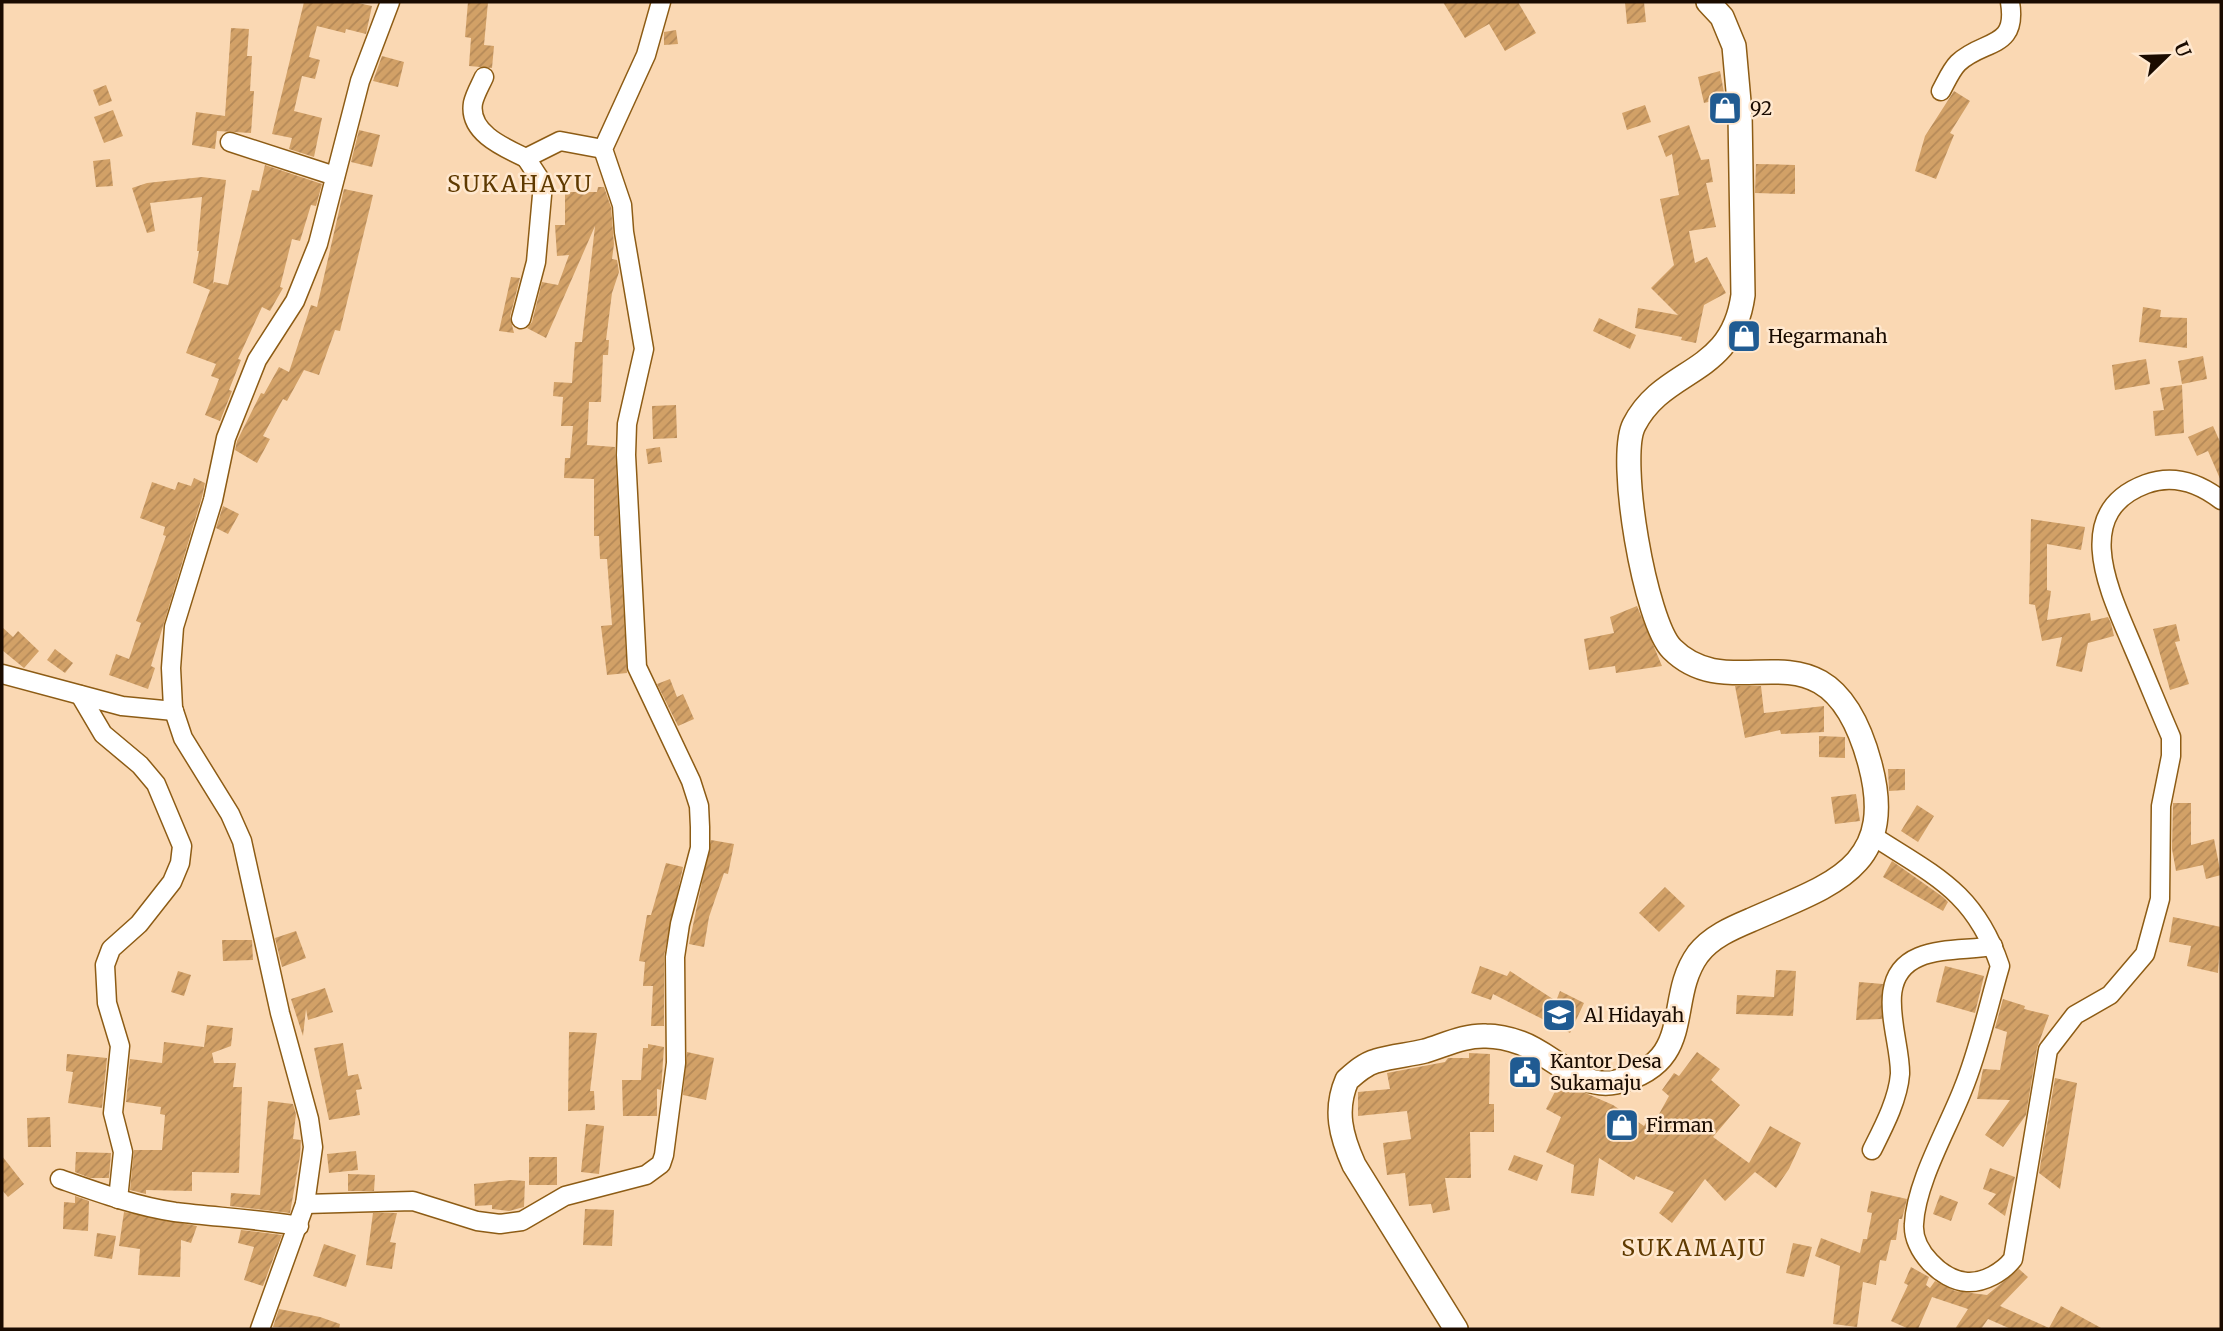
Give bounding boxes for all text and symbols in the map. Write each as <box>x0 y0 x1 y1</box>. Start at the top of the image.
north arrow <box>2132 21 2202 91</box>
text: U <box>2169 38 2196 61</box>
shop icon: 92 <box>1706 89 1744 127</box>
place label: 92 <box>1750 96 1772 120</box>
district label: SUKAHAYU <box>447 169 593 198</box>
shop icon: Hegarmanah <box>1725 317 1763 355</box>
place label: Hegarmanah <box>1768 324 1888 348</box>
school or university icon: Al Hidayah <box>1540 996 1578 1034</box>
place label: Al Hidayah <box>1583 1003 1685 1027</box>
place label: Kantor Desa Sukamaju <box>1550 1049 1662 1095</box>
public building icon: Kantor Desa Sukamaju <box>1506 1053 1544 1091</box>
shop icon: Firman <box>1603 1106 1641 1144</box>
place label: Firman <box>1646 1113 1714 1137</box>
district label: SUKAMAJU <box>1621 1233 1767 1262</box>

